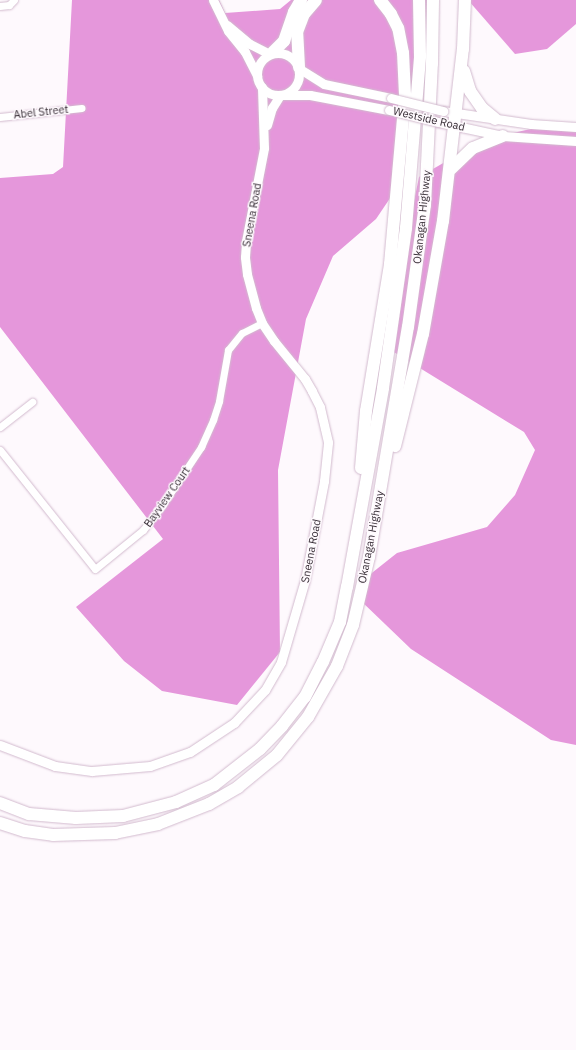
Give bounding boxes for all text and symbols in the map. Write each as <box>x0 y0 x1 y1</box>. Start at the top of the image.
street label: Abel Street <box>13 103 69 121</box>
street label: Westside Road <box>392 104 466 134</box>
street label: Okanagan Highway <box>411 169 433 265</box>
street label: Sneena Road <box>240 182 264 248</box>
street label: Bayview Court <box>141 464 193 530</box>
street label: Okanagan Highway <box>356 490 386 584</box>
street label: Sneena Road <box>298 518 324 584</box>

